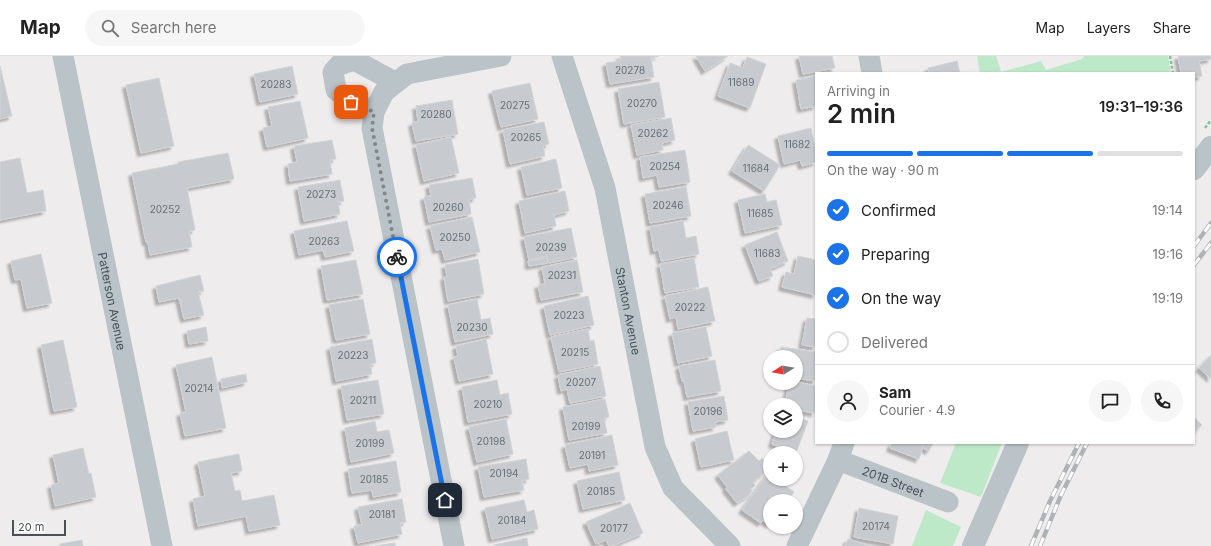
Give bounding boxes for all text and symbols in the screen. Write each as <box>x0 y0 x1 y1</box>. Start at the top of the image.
search box <box>85 10 365 46</box>
text: Map <box>20 16 61 39</box>
icon: search <box>99 17 121 39</box>
text: Search here <box>131 18 216 37</box>
text: Map <box>1036 19 1065 36</box>
text: Layers <box>1087 19 1131 36</box>
text: Share <box>1153 19 1191 36</box>
house number: 20278 <box>615 64 645 76</box>
house number: 11689 <box>728 76 754 88</box>
house number: 20283 <box>261 78 291 90</box>
text: Arriving in <box>827 83 890 99</box>
pin <box>334 85 368 119</box>
icon: bag <box>340 91 362 113</box>
house number: 20270 <box>627 97 657 109</box>
text: 19:31–19:36 <box>1099 97 1183 116</box>
text: 2 min <box>827 98 896 129</box>
house number: 20275 <box>500 99 530 111</box>
house number: 20280 <box>420 108 452 120</box>
house number: 20262 <box>638 127 668 139</box>
house number: 20265 <box>511 131 541 143</box>
house number: 11682 <box>784 138 810 150</box>
house number: 20254 <box>649 160 681 172</box>
house number: 11684 <box>743 162 769 174</box>
text: On the way · 90 m <box>827 162 939 178</box>
house number: 20273 <box>306 188 336 200</box>
house number: 20246 <box>652 199 684 211</box>
icon: check <box>827 199 849 221</box>
house number: 20260 <box>432 201 464 213</box>
text: Confirmed <box>861 201 936 220</box>
text: 19:14 <box>1152 202 1183 218</box>
house number: 20252 <box>150 203 180 215</box>
house number: 11685 <box>747 207 773 219</box>
house number: 20250 <box>440 231 470 243</box>
house number: 20263 <box>309 235 339 247</box>
courier <box>377 237 417 277</box>
house number: 20239 <box>536 241 566 253</box>
icon: check <box>827 243 849 265</box>
text: Preparing <box>861 245 930 264</box>
icon: bike <box>386 246 408 268</box>
text: 19:16 <box>1153 246 1183 262</box>
house number: 11683 <box>754 247 780 259</box>
street label: Patterson Avenue <box>95 251 130 351</box>
street label: Stanton Avenue <box>613 266 645 356</box>
house number: 20231 <box>548 269 576 281</box>
icon: check <box>827 287 849 309</box>
text: On the way <box>861 289 941 308</box>
text: 19:19 <box>1153 290 1183 306</box>
house number: 20222 <box>675 301 705 313</box>
house number: 20223 <box>554 309 584 321</box>
house number: 20230 <box>457 321 488 333</box>
text: Delivered <box>861 333 928 352</box>
house number: 20215 <box>561 346 589 358</box>
house number: 20223 <box>338 349 368 361</box>
north arrow <box>763 350 803 390</box>
map controls <box>763 350 803 534</box>
house number: 20207 <box>566 376 596 388</box>
button: person <box>827 380 869 422</box>
button: chat <box>1089 380 1131 422</box>
button: phone <box>1141 380 1183 422</box>
house number: 20214 <box>184 382 214 394</box>
text: Sam <box>879 383 911 402</box>
house number: 20211 <box>350 394 376 406</box>
house number: 20210 <box>474 398 502 410</box>
button: layers <box>763 398 803 438</box>
text: Courier · 4.9 <box>879 402 955 418</box>
house number: 20196 <box>694 405 722 417</box>
house number: 20199 <box>572 420 600 432</box>
house number: 20198 <box>477 435 505 447</box>
house number: 20199 <box>356 437 384 449</box>
button: + <box>763 446 803 486</box>
house number: 20191 <box>579 449 605 461</box>
street label: 201B Street <box>860 462 926 500</box>
house number: 20194 <box>489 467 519 479</box>
house number: 20185 <box>360 473 388 485</box>
pin <box>428 483 462 517</box>
house number: 20185 <box>587 485 615 497</box>
icon: home <box>434 489 456 511</box>
button: − <box>763 494 803 534</box>
house number: 20181 <box>369 508 395 520</box>
house number: 20184 <box>497 514 527 526</box>
scale bar <box>12 518 66 537</box>
text: 20 m <box>18 520 44 534</box>
house number: 20174 <box>862 520 890 532</box>
house number: 20177 <box>600 522 628 534</box>

